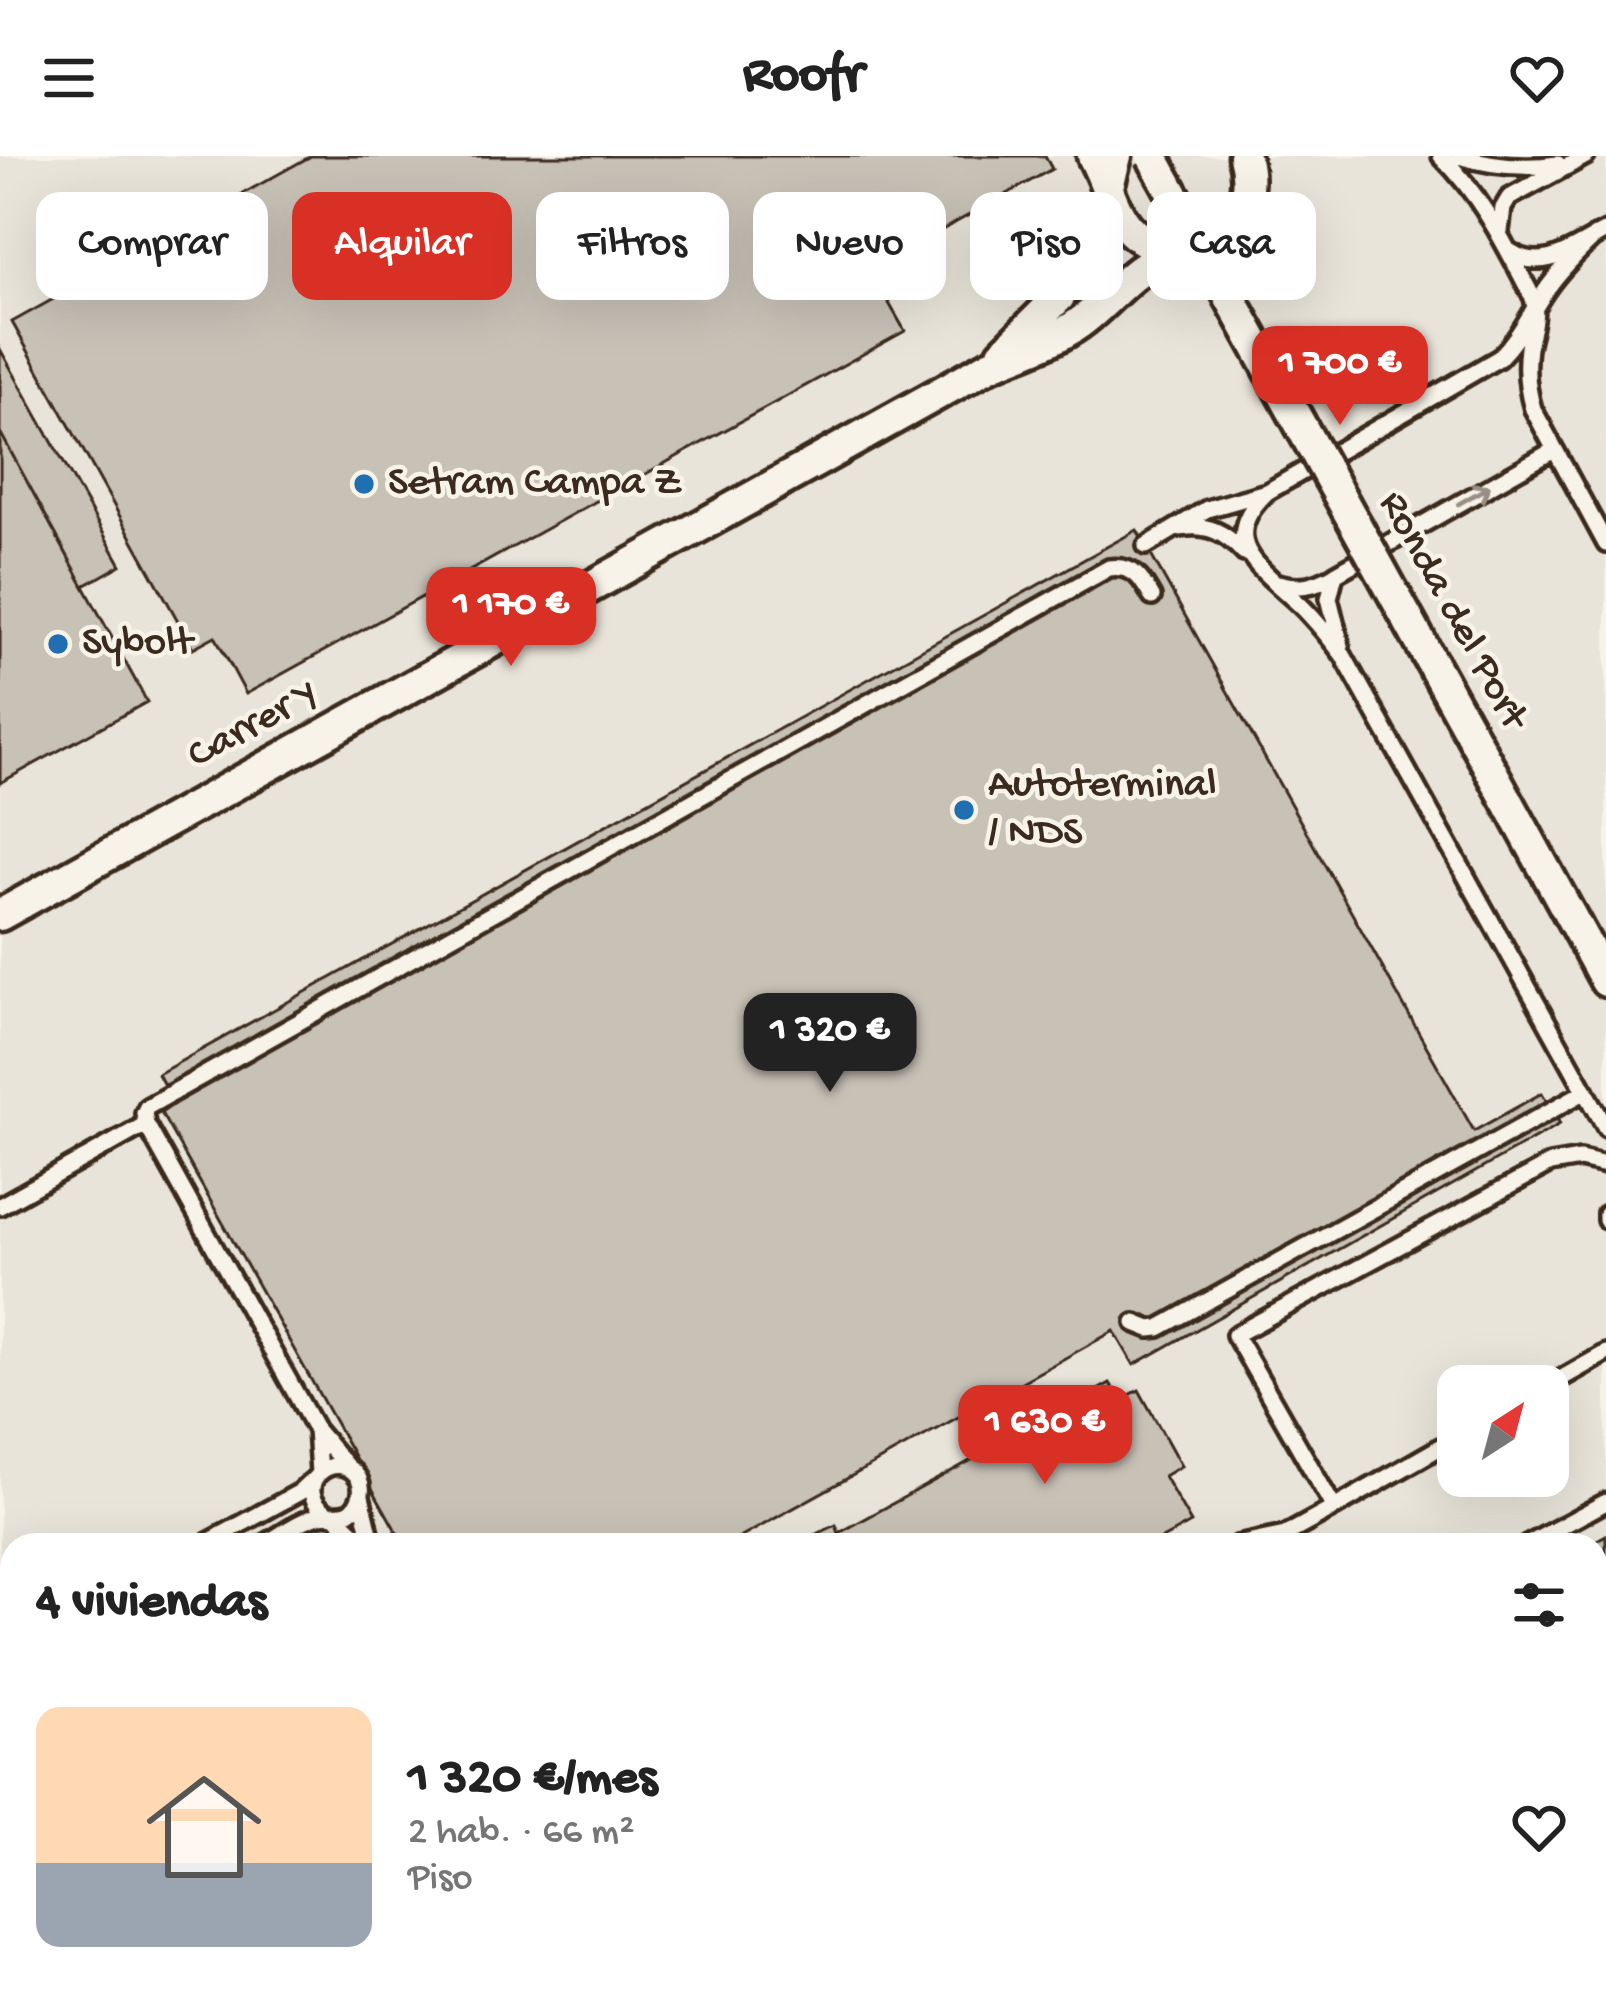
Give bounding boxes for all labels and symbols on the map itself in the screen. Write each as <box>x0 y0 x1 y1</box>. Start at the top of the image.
pin: 1 700 € <box>1229 326 1451 428</box>
place label: Setram Campa Z <box>388 460 682 509</box>
marker: Setram Campa Z <box>351 471 377 497</box>
one-way arrow <box>1456 483 1491 507</box>
street label: Ronda del Port <box>1366 484 1538 742</box>
pin: 1 170 € <box>400 567 622 669</box>
place label: Sybolt <box>82 620 196 669</box>
marker: Sybolt <box>45 631 71 657</box>
street label: Carrer Y <box>180 670 328 782</box>
place label: Autoterminal / NDS <box>988 762 1217 859</box>
marker: Autoterminal / NDS <box>951 797 977 823</box>
pin: 1 320 € <box>719 993 941 1095</box>
north arrow <box>1437 1365 1569 1497</box>
pin: 1 630 € <box>934 1385 1156 1487</box>

